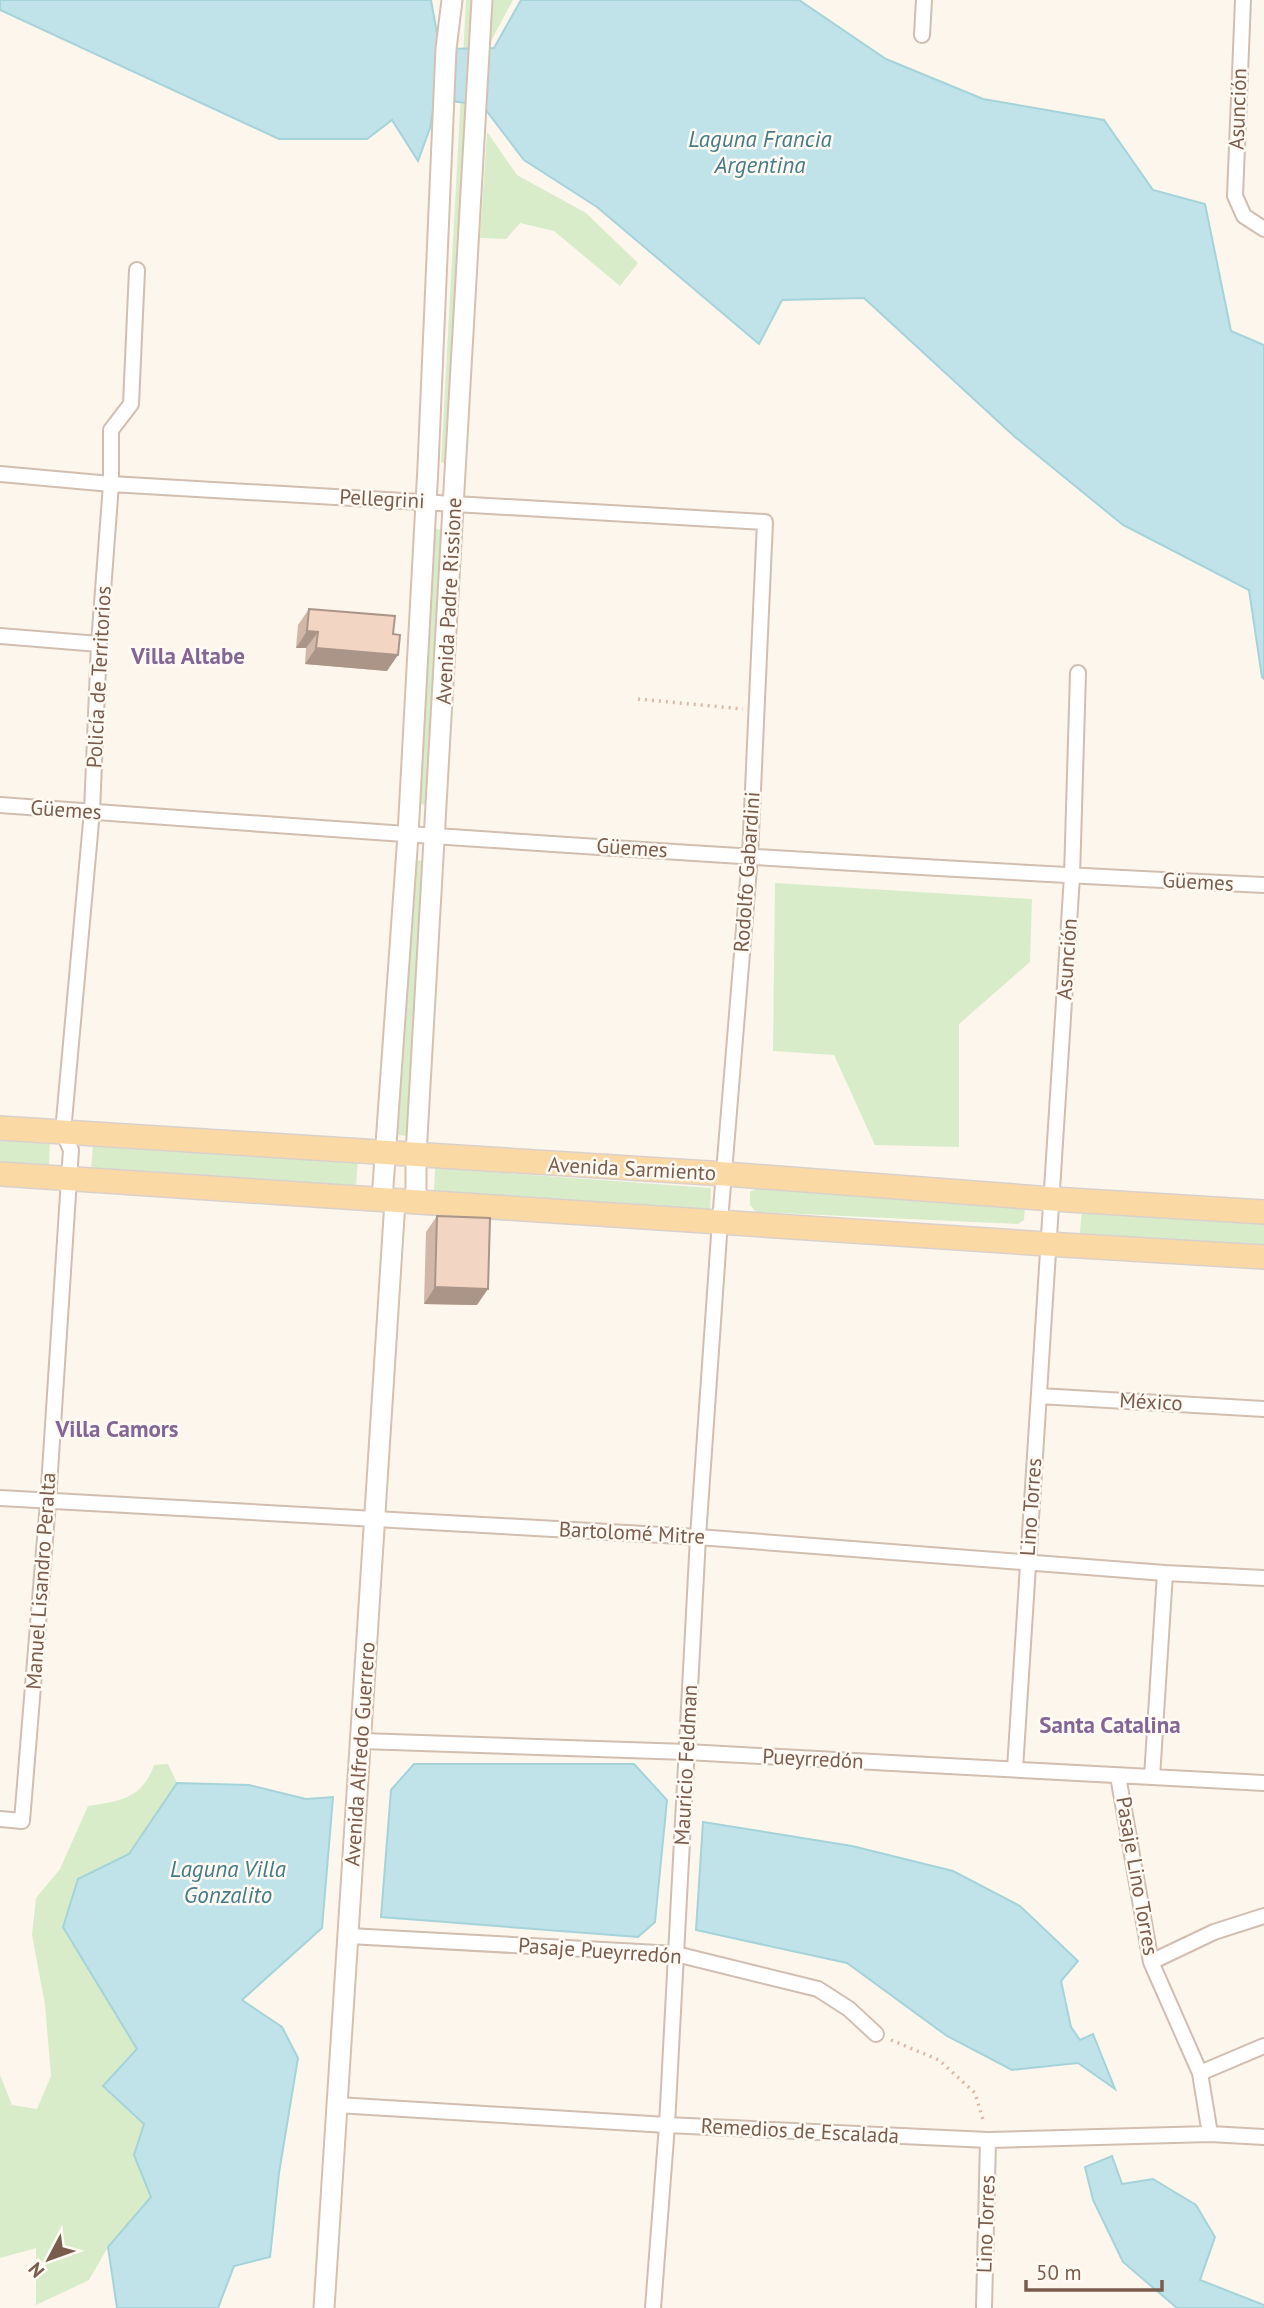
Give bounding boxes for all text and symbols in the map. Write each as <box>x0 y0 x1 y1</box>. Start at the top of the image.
street label: Asunción <box>1223 68 1252 150</box>
water label: Laguna Francia Argentina <box>688 124 832 179</box>
street label: Pellegrini <box>339 483 425 514</box>
street label: Avenida Padre Rissione <box>430 497 467 705</box>
street label: Policía de Territorios <box>80 585 117 769</box>
district label: Villa Altabe <box>130 641 245 670</box>
street label: Rodolfo Gabardini <box>727 791 766 953</box>
street label: Güemes <box>29 794 103 825</box>
street label: Güemes <box>595 832 669 863</box>
street label: Güemes <box>1162 866 1234 897</box>
street label: Asunción <box>1050 917 1083 1001</box>
street label: Avenida Sarmiento <box>547 1151 717 1186</box>
street label: México <box>1119 1386 1183 1417</box>
district label: Villa Camors <box>54 1414 179 1443</box>
street label: Lino Torres <box>1014 1457 1047 1557</box>
street label: Manuel Lisandro Peralta <box>19 1471 62 1690</box>
street label: Bartolomé Mitre <box>558 1515 706 1550</box>
street label: Avenida Alfredo Guerrero <box>338 1641 381 1867</box>
street label: Mauricio Feldman <box>668 1684 703 1846</box>
district label: Santa Catalina <box>1039 1710 1181 1739</box>
street label: Pueyrredón <box>762 1742 864 1775</box>
street label: Pasaje Lino Torres <box>1110 1794 1165 1957</box>
water label: Laguna Villa Gonzalito <box>170 1854 286 1909</box>
street label: Pasaje Pueyrredón <box>517 1931 683 1970</box>
street label: Remedios de Escalada <box>700 2112 900 2149</box>
street label: Lino Torres <box>970 2174 1001 2274</box>
north arrow <box>14 2224 84 2294</box>
scale bar <box>1026 2248 1162 2292</box>
text: N <box>23 2258 49 2283</box>
text: 50 m <box>1036 2259 1082 2286</box>

